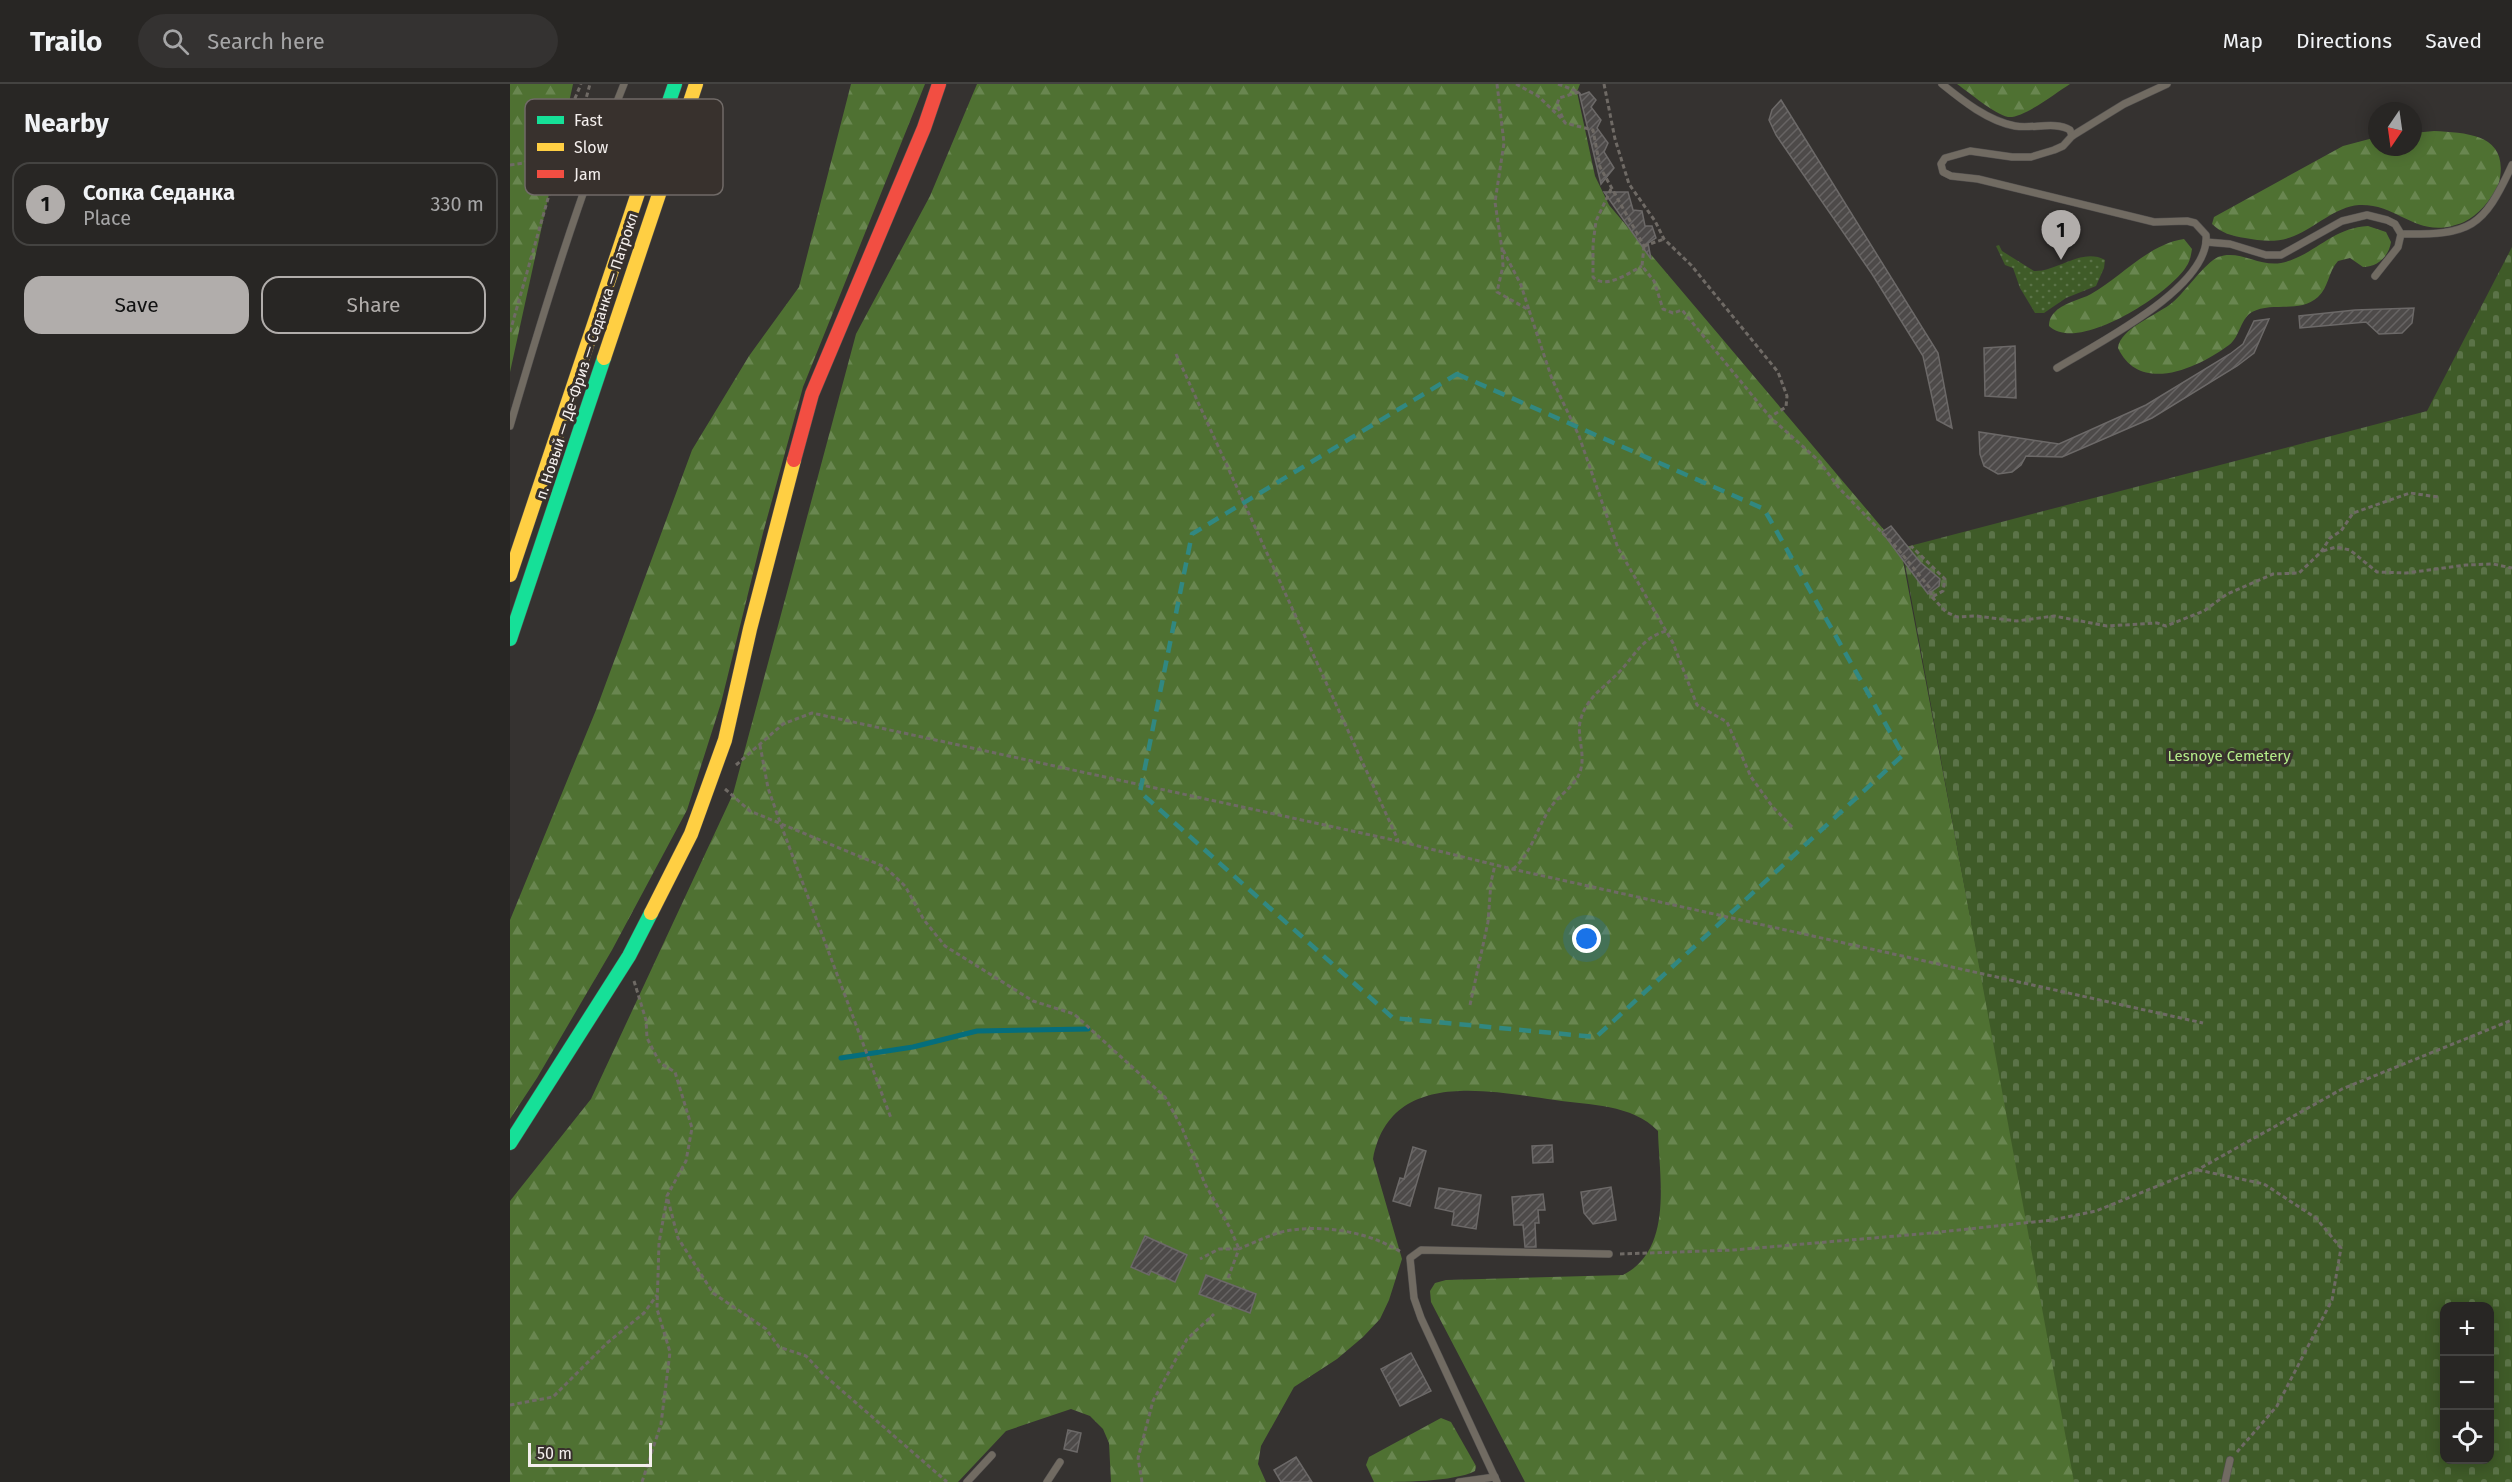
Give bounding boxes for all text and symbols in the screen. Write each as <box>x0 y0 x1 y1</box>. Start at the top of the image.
search box <box>138 14 558 68</box>
text: Trailo <box>30 25 102 58</box>
icon: search <box>159 25 192 58</box>
text: Search here <box>207 28 325 55</box>
text: Map <box>2223 28 2263 54</box>
text: Directions <box>2296 28 2392 54</box>
text: Saved <box>2425 28 2482 54</box>
legend <box>525 99 723 195</box>
north arrow <box>2368 102 2422 156</box>
text: Nearby <box>24 108 109 139</box>
text: Fast <box>574 111 603 130</box>
text: Slow <box>574 138 609 157</box>
text: Jam <box>574 165 601 184</box>
text: Сопка Седанка <box>83 179 235 206</box>
text: 1 <box>41 192 50 216</box>
text: 330 m <box>430 192 484 216</box>
text: Place <box>83 206 131 230</box>
street label: п. Новый — Де-Фриз — Седанка — Патрокл <box>532 210 642 502</box>
pin: 1 <box>2042 210 2080 260</box>
button: Save <box>24 276 249 334</box>
button: Share <box>261 276 486 334</box>
park label: Lesnoye Cemetery <box>2167 747 2291 765</box>
your location <box>1572 924 1601 953</box>
map controls <box>2440 1302 2494 1464</box>
button: + <box>2440 1302 2494 1356</box>
button: − <box>2440 1356 2494 1410</box>
button: locate <box>2440 1410 2494 1464</box>
scale bar <box>528 1440 652 1468</box>
text: 50 m <box>537 1444 572 1463</box>

